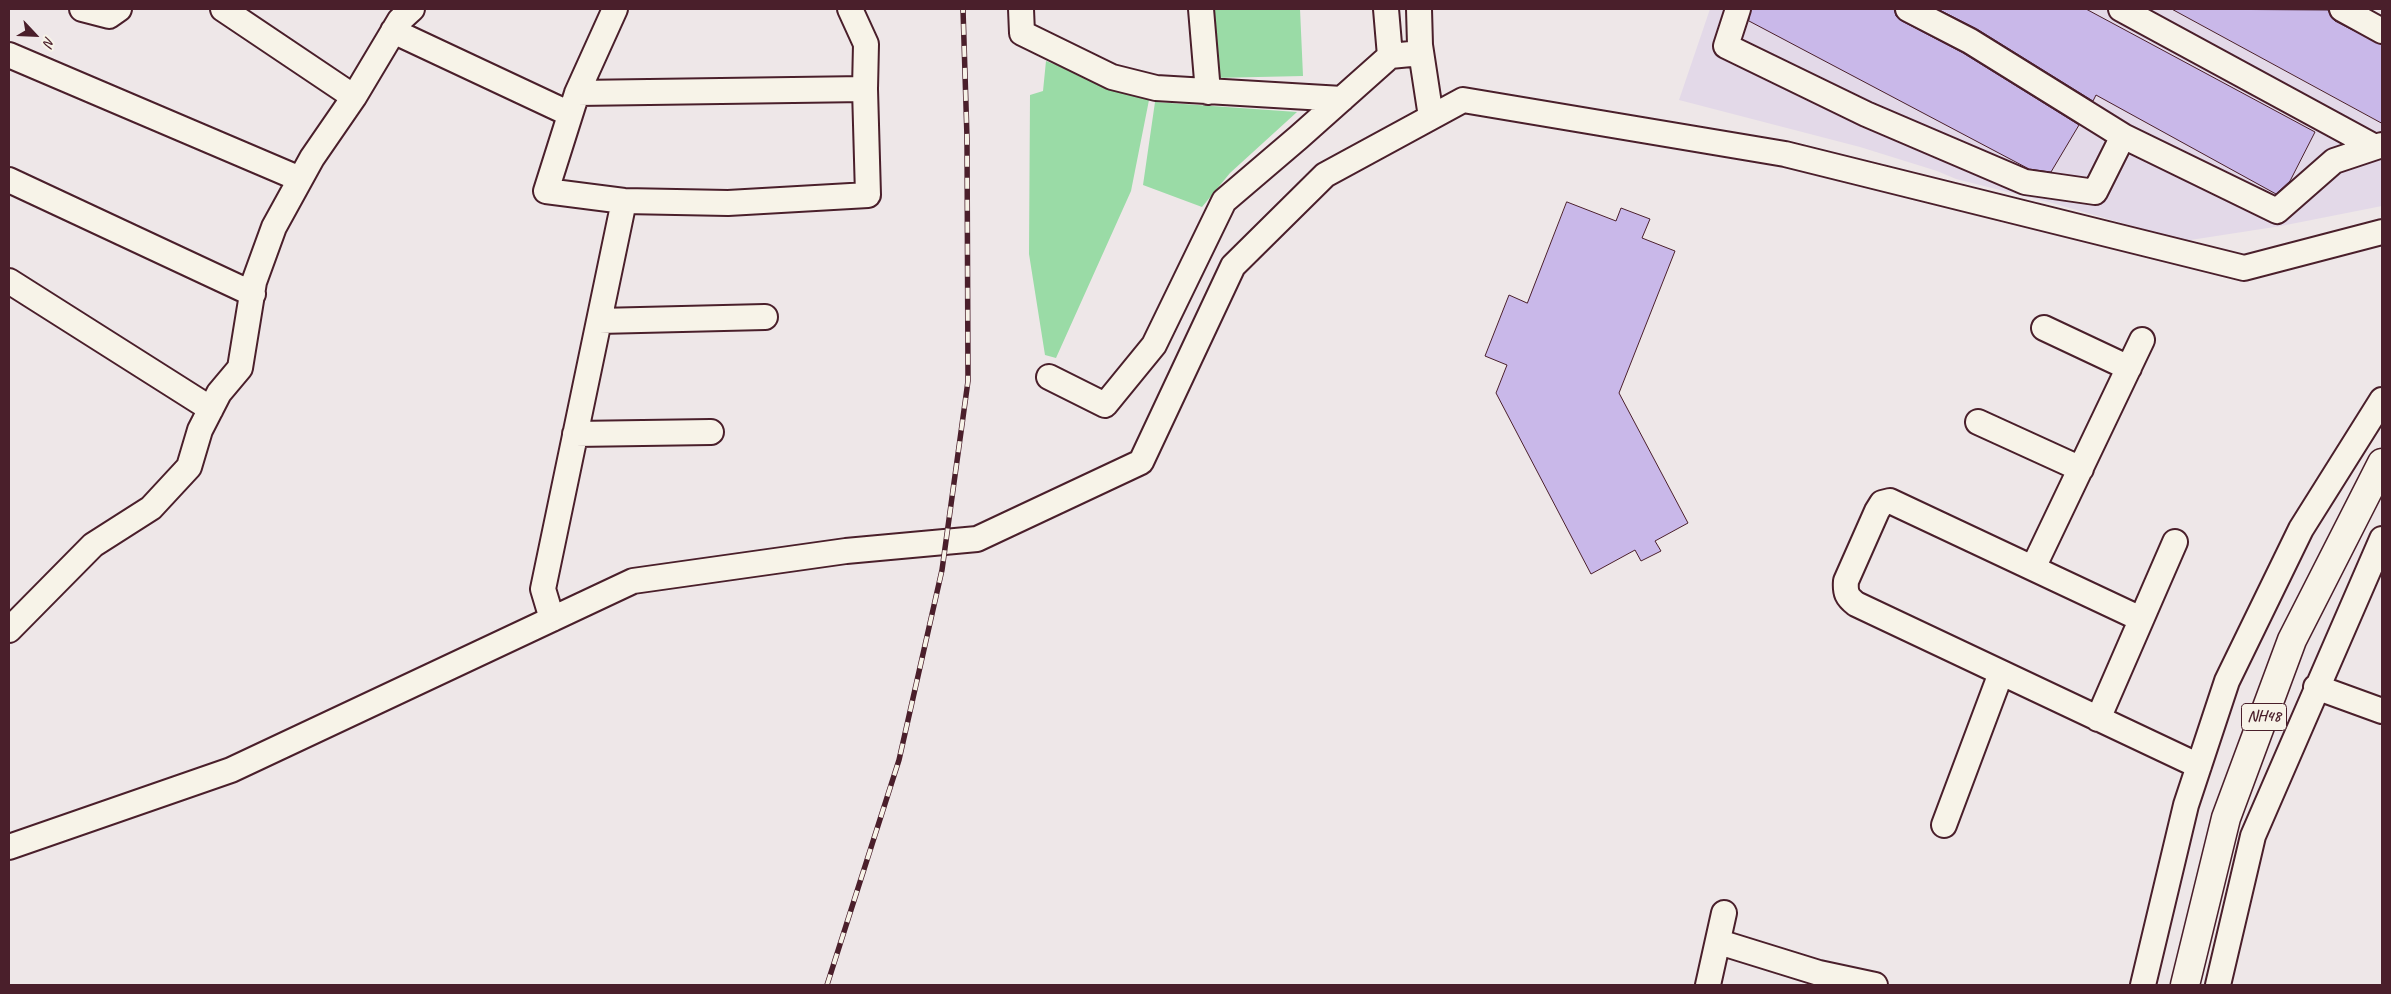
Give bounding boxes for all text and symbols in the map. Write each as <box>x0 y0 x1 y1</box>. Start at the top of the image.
north arrow <box>10 10 60 60</box>
text: N <box>40 34 59 49</box>
road number: NH48 <box>2242 704 2286 730</box>

